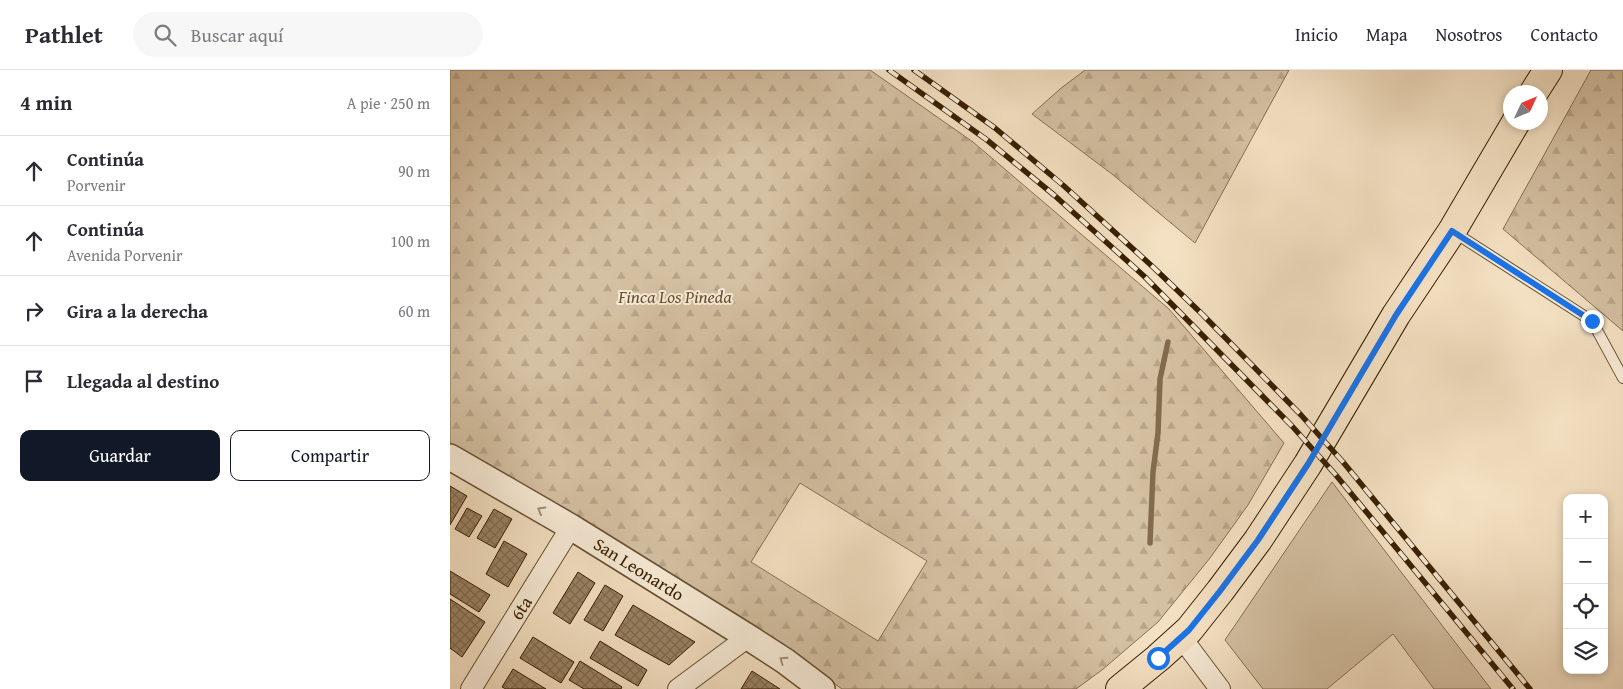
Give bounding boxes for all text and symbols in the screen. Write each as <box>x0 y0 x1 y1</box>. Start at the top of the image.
search box <box>133 12 483 57</box>
text: Pathlet <box>25 17 103 52</box>
icon: search <box>151 21 179 49</box>
text: Buscar aquí <box>191 21 283 49</box>
text: Inicio <box>1295 21 1338 48</box>
text: Mapa <box>1366 21 1407 48</box>
text: Nosotros <box>1435 21 1503 48</box>
text: Contacto <box>1531 21 1598 48</box>
north arrow <box>1503 85 1548 130</box>
text: 4 min <box>20 87 72 118</box>
text: A pie · 250 m <box>347 91 430 115</box>
text: Continúa <box>67 145 144 173</box>
icon: ahead <box>20 157 48 185</box>
text: 90 m <box>398 159 430 183</box>
text: Porvenir <box>67 173 126 197</box>
text: Continúa <box>67 215 144 243</box>
icon: ahead <box>20 227 48 255</box>
text: 100 m <box>390 229 430 253</box>
text: Avenida Porvenir <box>67 243 183 267</box>
park label: Finca Los Pineda <box>617 283 733 310</box>
icon: right <box>20 297 48 325</box>
text: Gira a la derecha <box>67 297 208 325</box>
text: 60 m <box>398 299 430 323</box>
route end <box>1581 310 1604 333</box>
icon: arrive <box>20 367 48 395</box>
text: Llegada al destino <box>67 367 219 395</box>
button: Guardar <box>20 430 220 481</box>
button: Compartir <box>230 430 430 481</box>
map controls <box>1563 494 1608 674</box>
button: + <box>1563 494 1608 539</box>
one-way arrow <box>537 506 546 516</box>
street label: San Leonardo <box>588 530 690 608</box>
button: − <box>1563 539 1608 584</box>
button: locate <box>1563 584 1608 629</box>
street label: 6ta <box>503 590 539 625</box>
button: layers <box>1563 629 1608 674</box>
route start <box>1147 647 1170 670</box>
one-way arrow <box>779 657 789 666</box>

